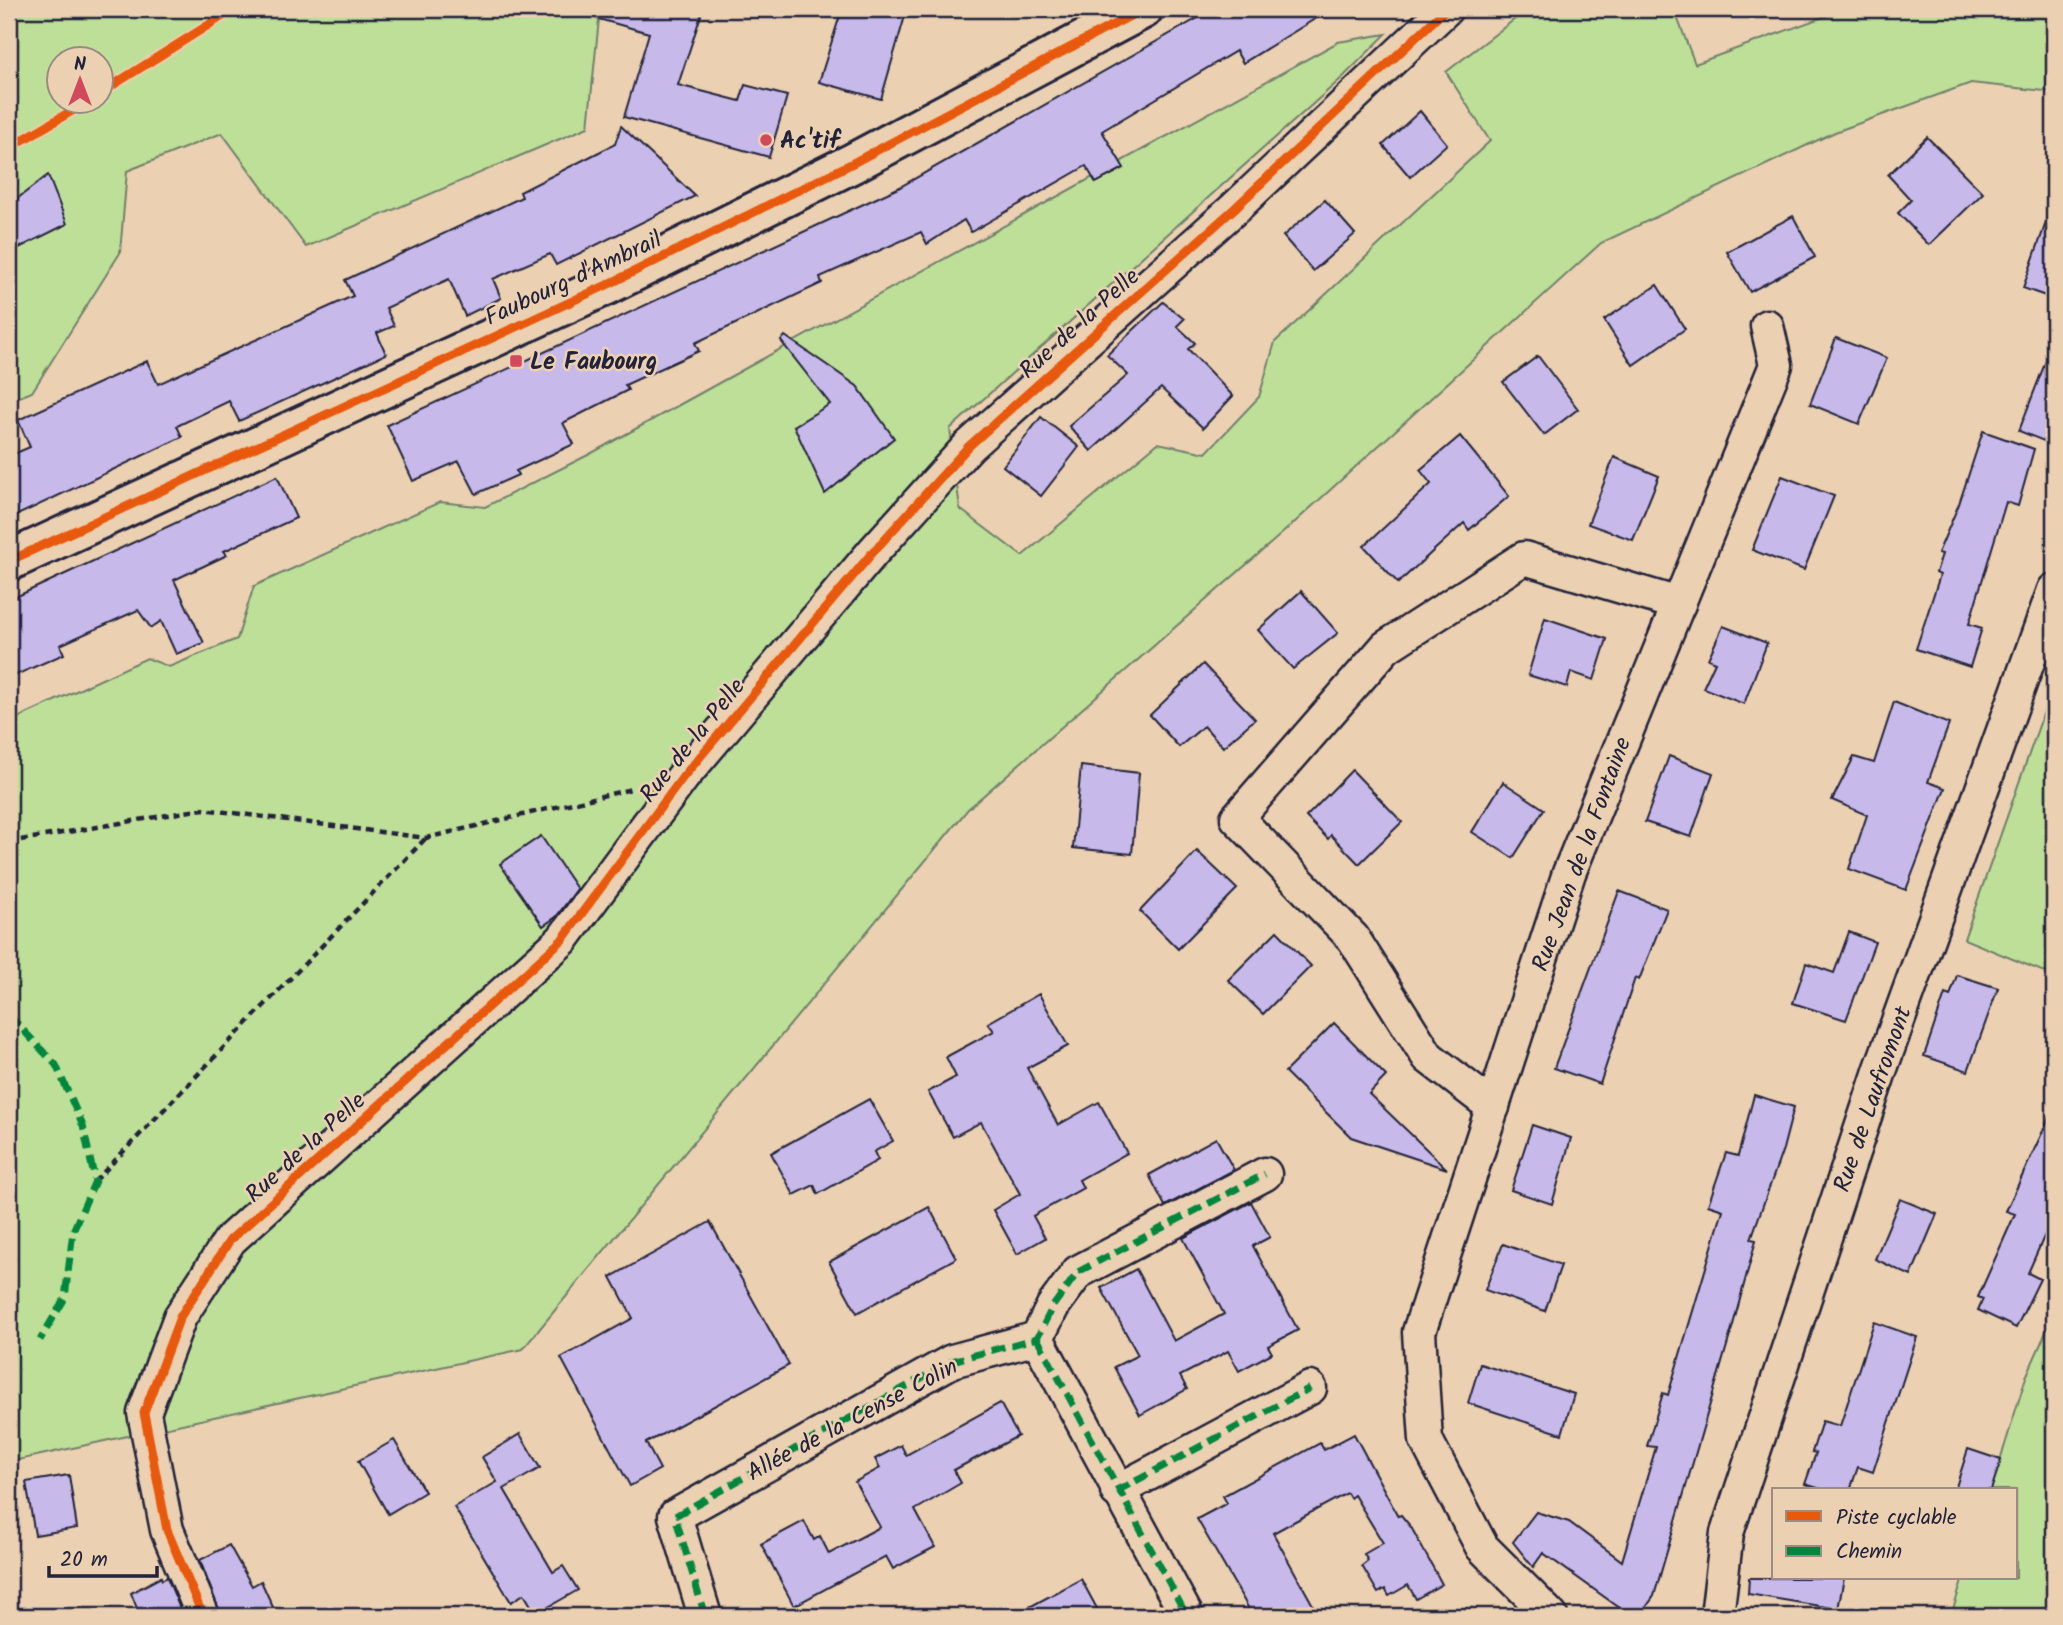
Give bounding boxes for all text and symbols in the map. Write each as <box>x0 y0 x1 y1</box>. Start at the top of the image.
north arrow <box>46 46 116 116</box>
text: N <box>74 50 86 80</box>
place label: Ac'tif <box>780 122 842 161</box>
marker: Ac'tif <box>758 132 774 148</box>
street label: Faubourg d'Ambrail <box>478 221 669 338</box>
street label: Rue de la Pelle <box>1011 259 1150 389</box>
place label: Le Faubourg <box>530 343 657 382</box>
marker: Le Faubourg <box>508 353 524 369</box>
street label: Rue de la Pelle <box>630 670 756 812</box>
street label: Rue Jean de la Fontaine <box>1522 732 1643 977</box>
street label: Rue de Laufromont <box>1823 1001 1924 1198</box>
street label: Rue de la Pelle <box>237 1083 376 1213</box>
street label: Allée de la Cense Colin <box>740 1348 965 1493</box>
legend <box>1772 1488 2018 1580</box>
text: Piste cyclable <box>1836 1502 1957 1535</box>
scale bar <box>49 1534 158 1578</box>
text: Chemin <box>1836 1536 1902 1569</box>
text: 20 m <box>60 1544 108 1577</box>

